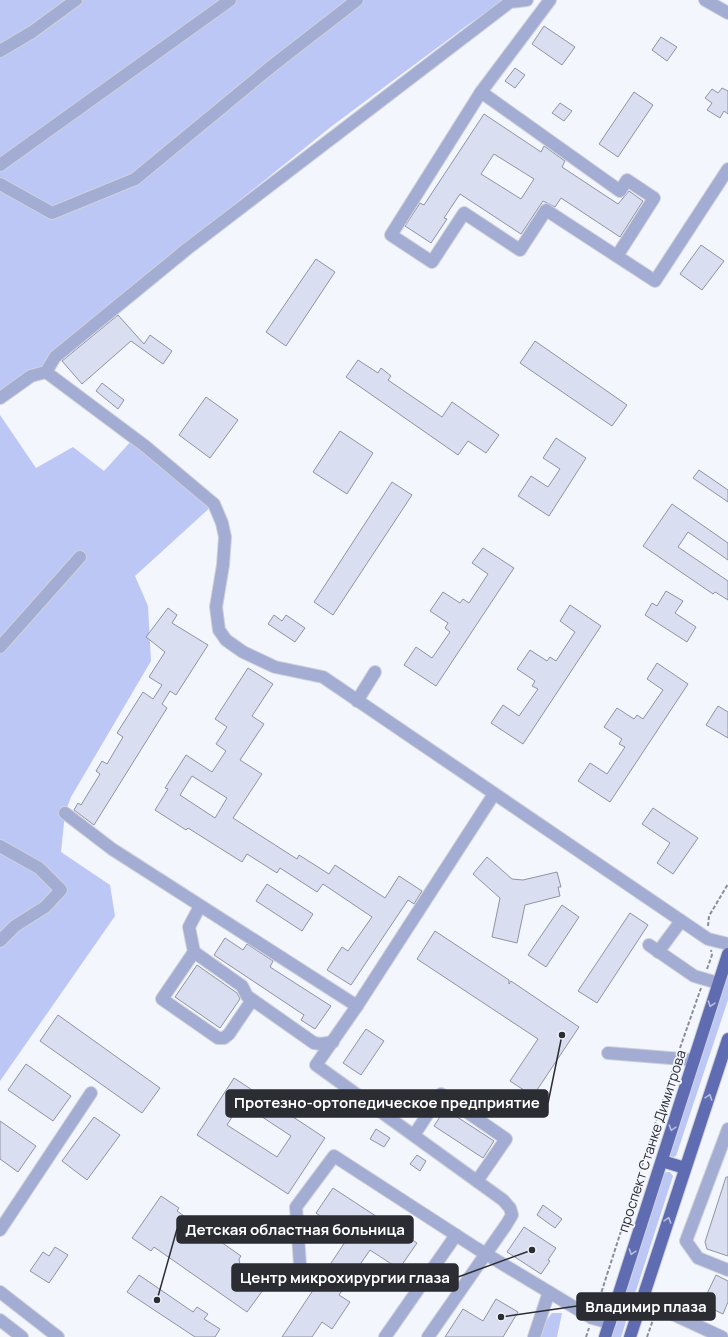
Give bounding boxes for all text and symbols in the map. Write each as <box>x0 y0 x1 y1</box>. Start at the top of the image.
one-way arrow <box>708 1001 716 1008</box>
street label: проспект Станке Димитрова <box>613 1047 690 1234</box>
callout: Протезно-ортопедическое предприятие <box>226 1090 548 1117</box>
text: Протезно-ортопедическое предприятие <box>234 1092 540 1113</box>
one-way arrow <box>704 1093 713 1100</box>
one-way arrow <box>668 1125 677 1132</box>
callout: Детская областная больница <box>177 1216 413 1243</box>
one-way arrow <box>663 1217 672 1224</box>
text: Детская областная больница <box>185 1219 405 1240</box>
one-way arrow <box>629 1249 637 1256</box>
callout: Центр микрохирургии глаза <box>232 1264 458 1291</box>
text: Центр микрохирургии глаза <box>240 1267 450 1288</box>
callout: Владимир плаза <box>577 1293 715 1320</box>
text: Владимир плаза <box>585 1296 707 1317</box>

